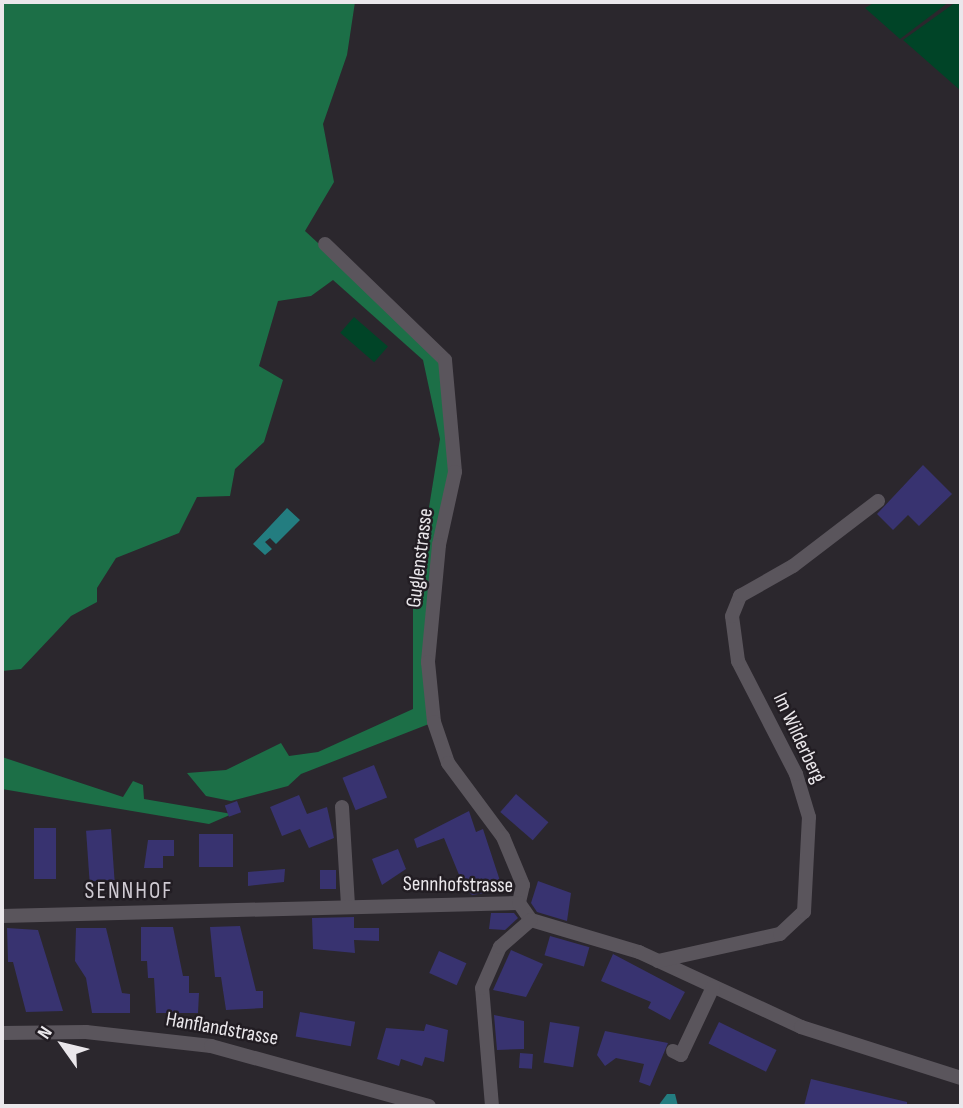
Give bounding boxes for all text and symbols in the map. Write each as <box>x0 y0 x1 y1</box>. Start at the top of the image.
street label: Guglenstrasse <box>401 507 439 609</box>
street label: Im Wilderberg <box>767 689 831 787</box>
street label: Sennhofstrasse <box>403 871 513 899</box>
district label: SENNHOF <box>85 877 173 905</box>
street label: Hanflandstrasse <box>164 1007 280 1051</box>
north arrow <box>28 1010 98 1080</box>
text: N <box>33 1022 58 1044</box>

